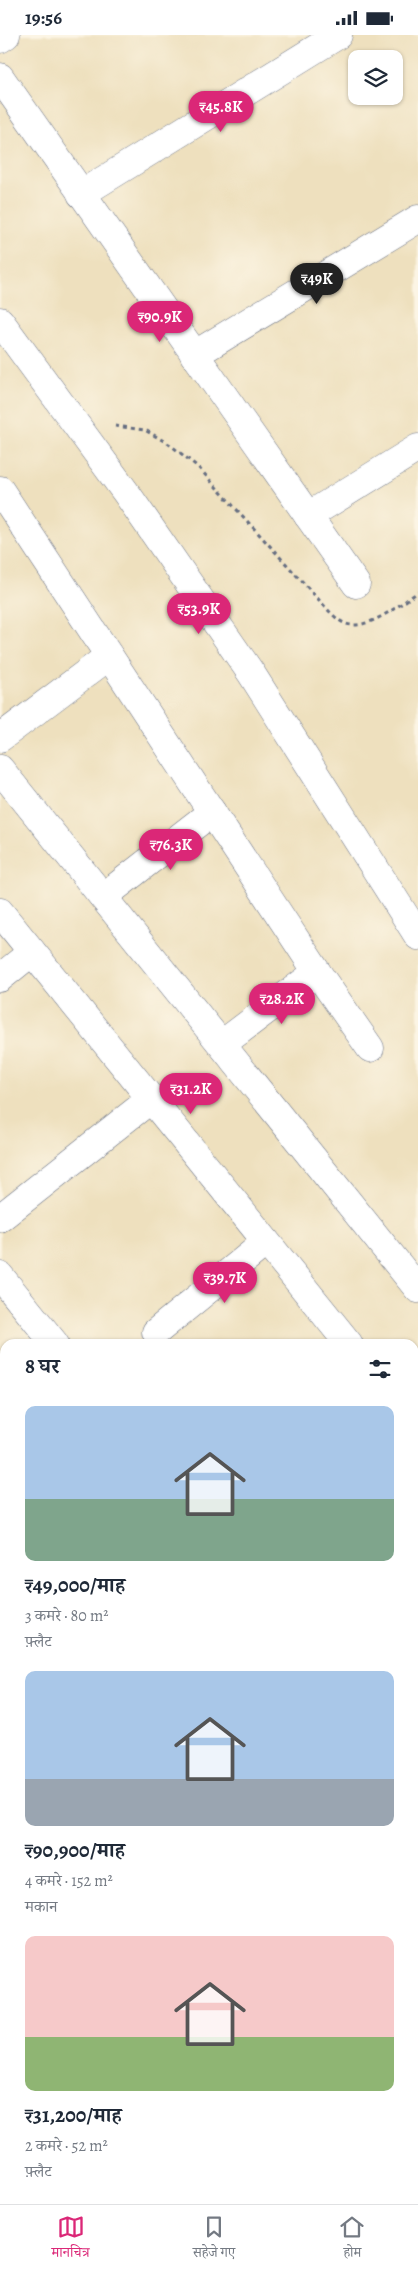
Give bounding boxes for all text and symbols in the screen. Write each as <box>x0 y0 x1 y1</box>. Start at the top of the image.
text: 19:56 <box>25 5 62 31</box>
map controls <box>348 50 403 105</box>
button: layers <box>348 50 403 105</box>
pin: ₹45.8K <box>180 91 262 133</box>
text: ₹45.8K <box>200 96 242 118</box>
pin: ₹49K <box>287 263 347 305</box>
text: ₹49K <box>301 268 333 290</box>
pin: ₹90.9K <box>119 301 201 343</box>
text: ₹90.9K <box>138 306 182 328</box>
pin: ₹53.9K <box>158 593 240 635</box>
text: ₹53.9K <box>178 598 220 620</box>
pin: ₹76.3K <box>130 829 212 871</box>
text: ₹76.3K <box>150 834 192 856</box>
pin: ₹28.2K <box>241 983 323 1025</box>
text: ₹28.2K <box>260 988 304 1010</box>
pin: ₹31.2K <box>150 1073 232 1115</box>
text: ₹31.2K <box>170 1078 212 1100</box>
pin: ₹39.7K <box>184 1261 266 1304</box>
text: ₹39.7K <box>204 1267 246 1289</box>
text: 8 घर <box>25 1352 60 1380</box>
icon: filters <box>366 1355 394 1383</box>
icon: home <box>165 1439 255 1529</box>
text: ₹49,000/माह <box>25 1571 125 1599</box>
text: 3 कमरे · 80 m² <box>25 1605 109 1627</box>
text: फ़्लैट <box>25 1631 52 1653</box>
icon: home <box>165 1704 255 1794</box>
text: ₹90,900/माह <box>25 1836 125 1864</box>
text: 4 कमरे · 152 m² <box>25 1870 113 1892</box>
text: मकान <box>25 1896 57 1918</box>
icon: home <box>165 1969 255 2059</box>
text: ₹31,200/माह <box>25 2101 122 2129</box>
text: 2 कमरे · 52 m² <box>25 2135 108 2157</box>
text: फ़्लैट <box>25 2161 52 2183</box>
tab: मानचित्र <box>52 2213 90 2266</box>
tab: सहेजे गए <box>193 2213 235 2266</box>
tab: होम <box>338 2213 366 2266</box>

